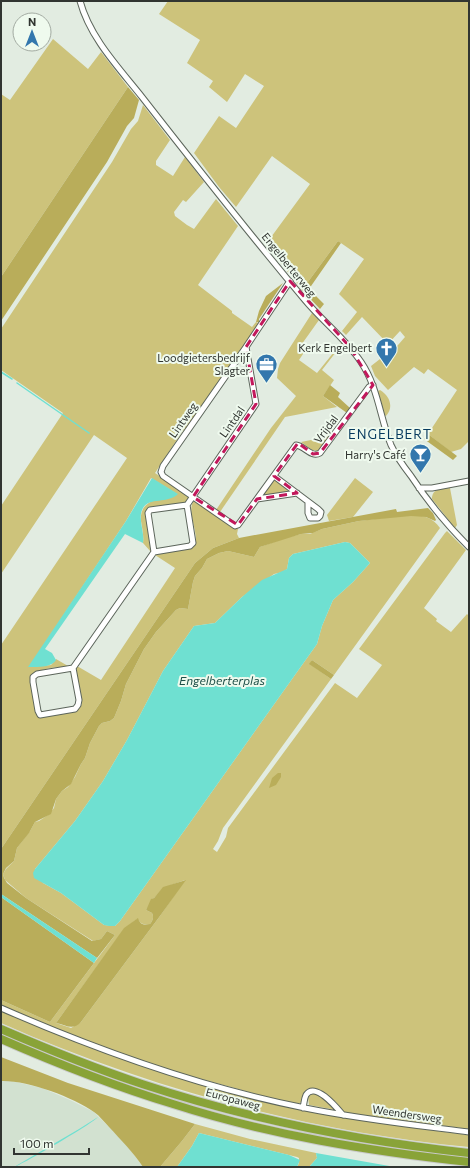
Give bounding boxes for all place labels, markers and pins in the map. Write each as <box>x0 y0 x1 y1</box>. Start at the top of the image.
church icon: Kerk Engelbert <box>374 335 400 368</box>
place label: Kerk Engelbert <box>298 341 372 354</box>
place label: Loodgietersbedrijf Slagter <box>157 351 251 377</box>
office icon: Loodgietersbedrijf Slagter <box>253 351 279 384</box>
bar icon: Harry's Café <box>408 442 434 475</box>
place label: Harry's Café <box>345 448 406 461</box>

